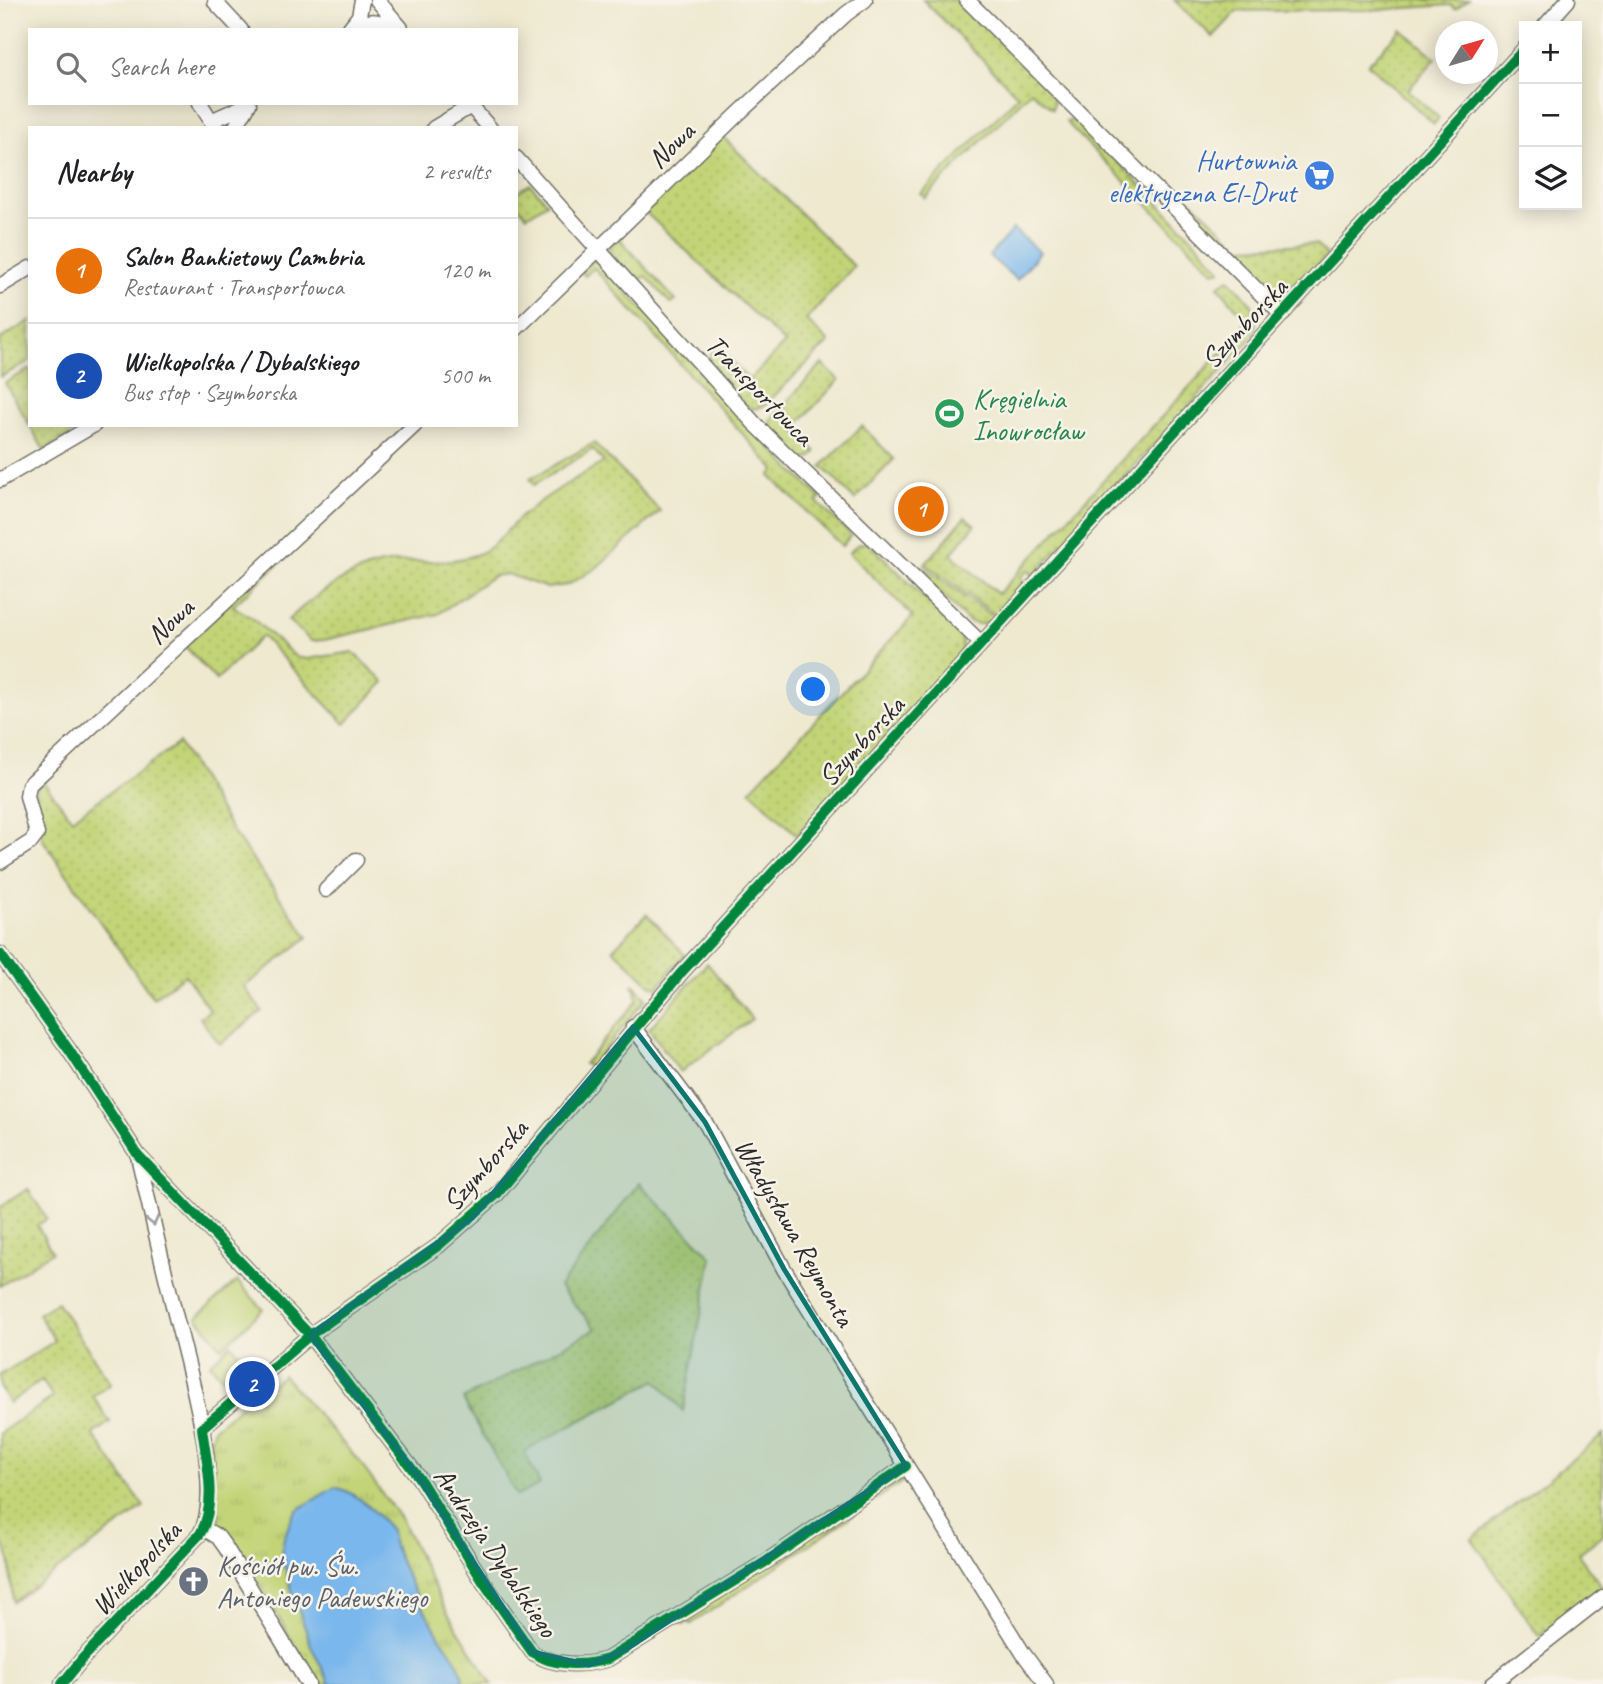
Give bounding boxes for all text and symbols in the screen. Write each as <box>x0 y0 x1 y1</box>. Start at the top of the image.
north arrow <box>1435 21 1498 84</box>
map controls <box>1519 21 1582 210</box>
button: + <box>1519 21 1582 84</box>
search box <box>28 28 518 105</box>
icon: search <box>52 48 90 86</box>
text: Search here <box>108 50 214 83</box>
button: − <box>1519 84 1582 147</box>
street label: Nowa <box>640 113 703 176</box>
place label: Hurtownia elektryczna El-Drut <box>1108 143 1299 210</box>
button: layers <box>1519 147 1582 210</box>
text: Nearby <box>56 153 132 191</box>
text: 2 results <box>423 157 490 186</box>
supermarket icon: Hurtownia elektryczna El-Drut <box>1302 159 1336 193</box>
text: Salon Bankietowy Cambria <box>123 240 363 273</box>
text: 1 <box>74 256 84 285</box>
text: 120 m <box>441 256 490 285</box>
street label: Szymborska <box>1193 269 1296 376</box>
text: Restaurant · Transportowca <box>123 273 343 302</box>
street label: Transportowca <box>698 327 823 454</box>
text: Wielkopolska / Dybalskiego <box>123 345 358 378</box>
text: 2 <box>74 361 84 390</box>
text: 500 m <box>441 361 490 390</box>
text: Bus stop · Szymborska <box>123 378 296 407</box>
place label: Kręgielnia Inowrocław <box>973 381 1086 448</box>
sports icon: Kręgielnia Inowrocław <box>933 397 967 431</box>
pin: 1 <box>898 483 944 535</box>
street label: Nowa <box>139 589 202 652</box>
your location <box>796 672 830 706</box>
street label: Szymborska <box>810 687 913 794</box>
street label: Szymborska <box>435 1111 536 1218</box>
street label: Władysława Reymonta <box>727 1132 864 1334</box>
one-way arrow <box>144 1215 159 1227</box>
pin: 2 <box>229 1358 275 1410</box>
street label: Andrzeja Dybalskiego <box>426 1460 567 1645</box>
street label: Wielkopolska <box>84 1512 190 1622</box>
place label: Kościół pw. Św. Antoniego Padewskiego <box>217 1548 430 1615</box>
church icon: Kościół pw. Św. Antoniego Padewskiego <box>177 1564 211 1598</box>

